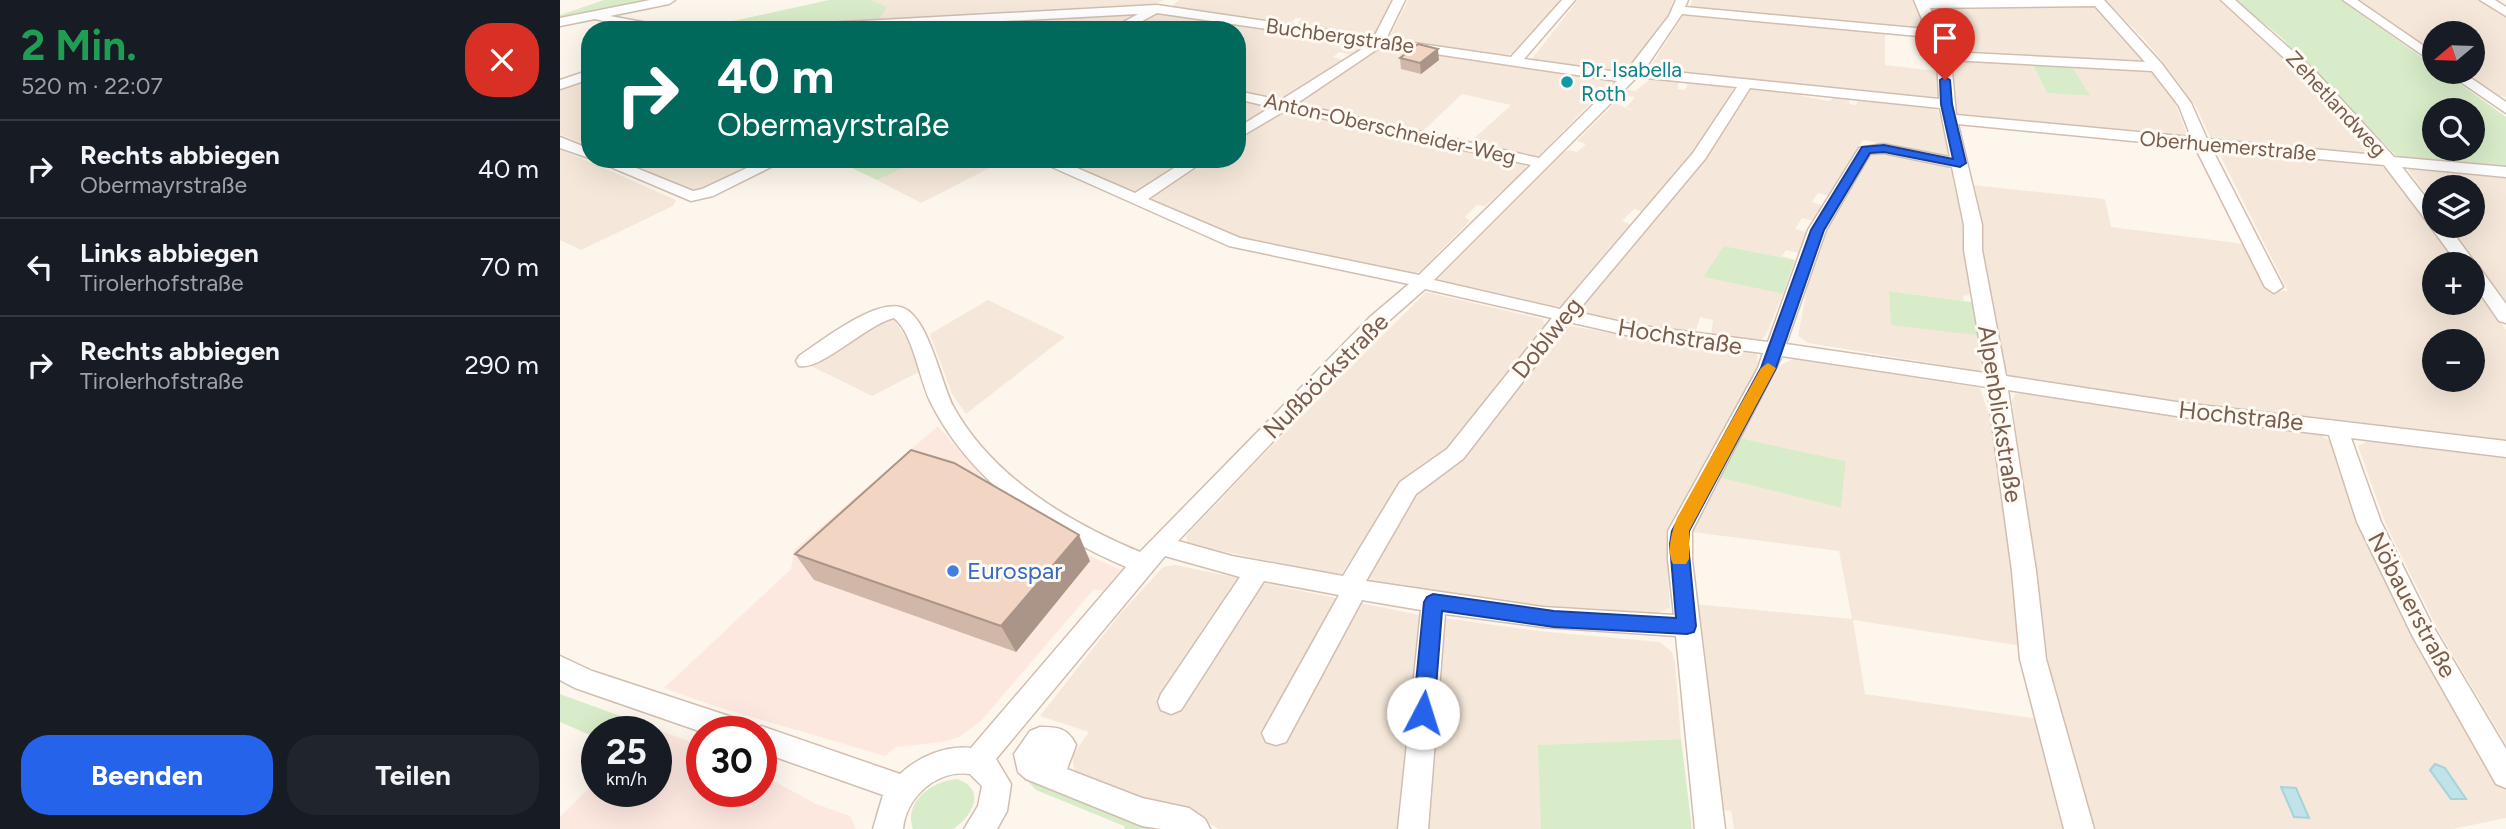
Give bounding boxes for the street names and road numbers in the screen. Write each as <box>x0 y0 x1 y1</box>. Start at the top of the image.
street label: Buchbergstraße <box>1264 13 1416 58</box>
street label: Zehetlandweg <box>2281 46 2392 162</box>
street label: Anton-Oberschneider-Weg <box>1262 87 1518 170</box>
street label: Oberhuemerstraße <box>2139 125 2317 166</box>
street label: Doblweg <box>1505 291 1588 384</box>
street label: Nußböckstraße <box>1257 307 1394 444</box>
street label: Hochstraße <box>1616 312 1744 361</box>
street label: Alpenblickstraße <box>1972 323 2029 505</box>
street label: Hochstraße <box>2177 395 2305 436</box>
street label: Nöbauerstraße <box>2362 527 2463 682</box>

